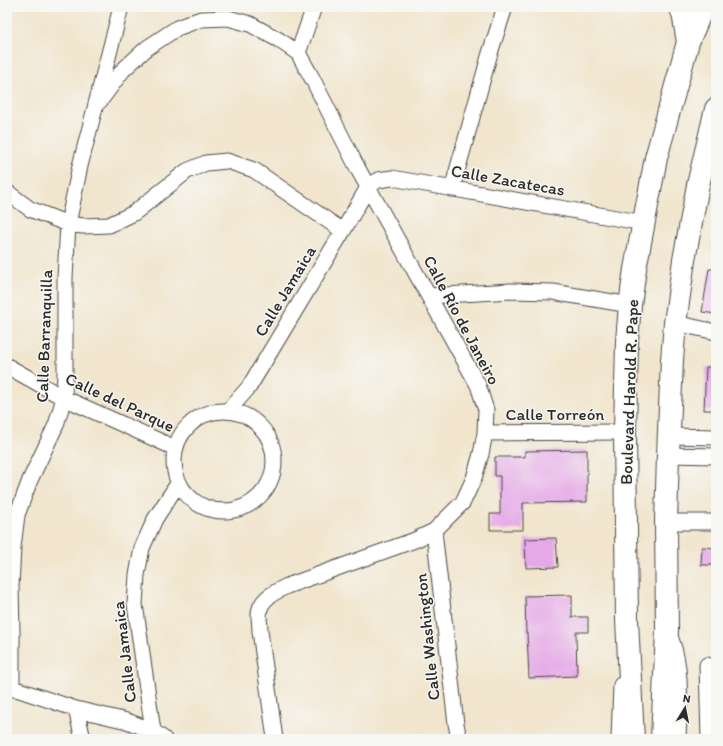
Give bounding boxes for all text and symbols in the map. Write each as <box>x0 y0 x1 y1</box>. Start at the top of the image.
street label: Calle Zacatecas <box>450 160 566 200</box>
street label: Calle Jamaica <box>250 242 320 340</box>
street label: Calle Río de Janeiro <box>419 252 505 388</box>
street label: Calle Barranquilla <box>32 269 56 403</box>
street label: Boulevard Harold R. Pape <box>616 299 642 485</box>
street label: Calle del Parque <box>62 368 178 436</box>
street label: Calle Torreón <box>506 404 604 424</box>
street label: Calle Washington <box>410 572 444 702</box>
street label: Calle Jamaica <box>108 600 140 704</box>
north arrow <box>665 688 705 728</box>
text: N <box>682 692 691 706</box>

